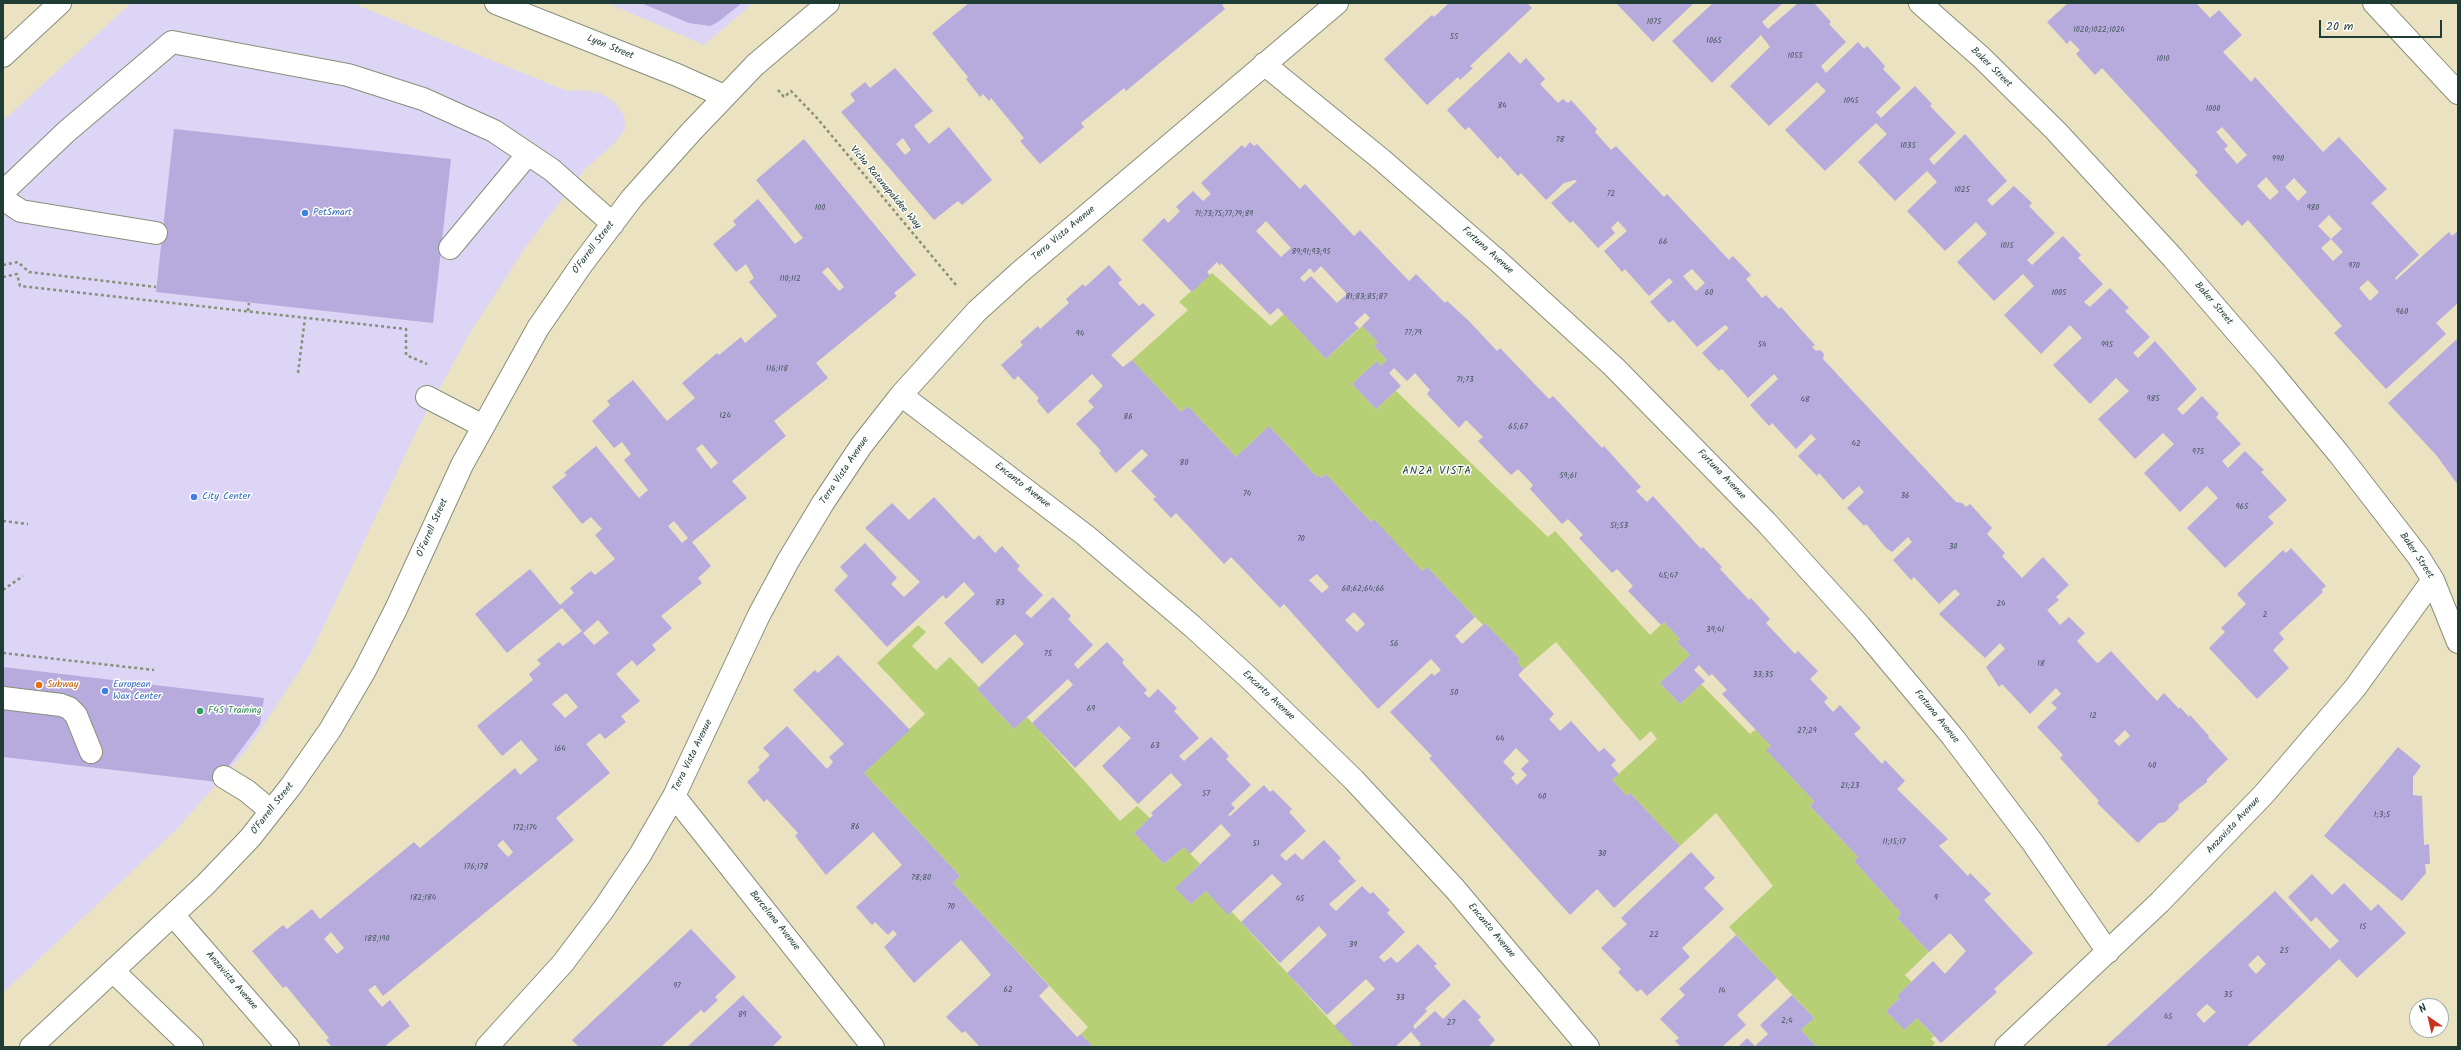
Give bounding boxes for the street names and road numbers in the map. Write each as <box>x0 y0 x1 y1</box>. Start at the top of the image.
street label: Lyon Street <box>585 33 635 63</box>
street label: Baker Street <box>1968 45 2014 91</box>
street label: Vicha Ratanapakdee Way <box>847 144 923 232</box>
street label: Terra Vista Avenue <box>1030 204 1098 264</box>
street label: O'Farrell Street <box>570 219 618 277</box>
street label: Fortuna Avenue <box>1459 225 1515 277</box>
street label: Baker Street <box>2191 280 2235 328</box>
street label: Terra Vista Avenue <box>818 435 872 507</box>
street label: Fortuna Avenue <box>1694 447 1748 503</box>
street label: Encanto Avenue <box>992 460 1052 512</box>
street label: O'Farrell Street <box>415 497 451 559</box>
street label: Baker Street <box>2396 531 2436 581</box>
street label: Encanto Avenue <box>1239 669 1297 723</box>
street label: Fortuna Avenue <box>1911 688 1961 746</box>
street label: Terra Vista Avenue <box>670 718 716 794</box>
street label: O'Farrell Street <box>249 781 297 837</box>
street label: Anzavista Avenue <box>2205 795 2263 857</box>
street label: Barcelona Avenue <box>746 889 802 953</box>
street label: Encanto Avenue <box>1465 901 1517 961</box>
street label: Anzavista Avenue <box>202 949 260 1013</box>

